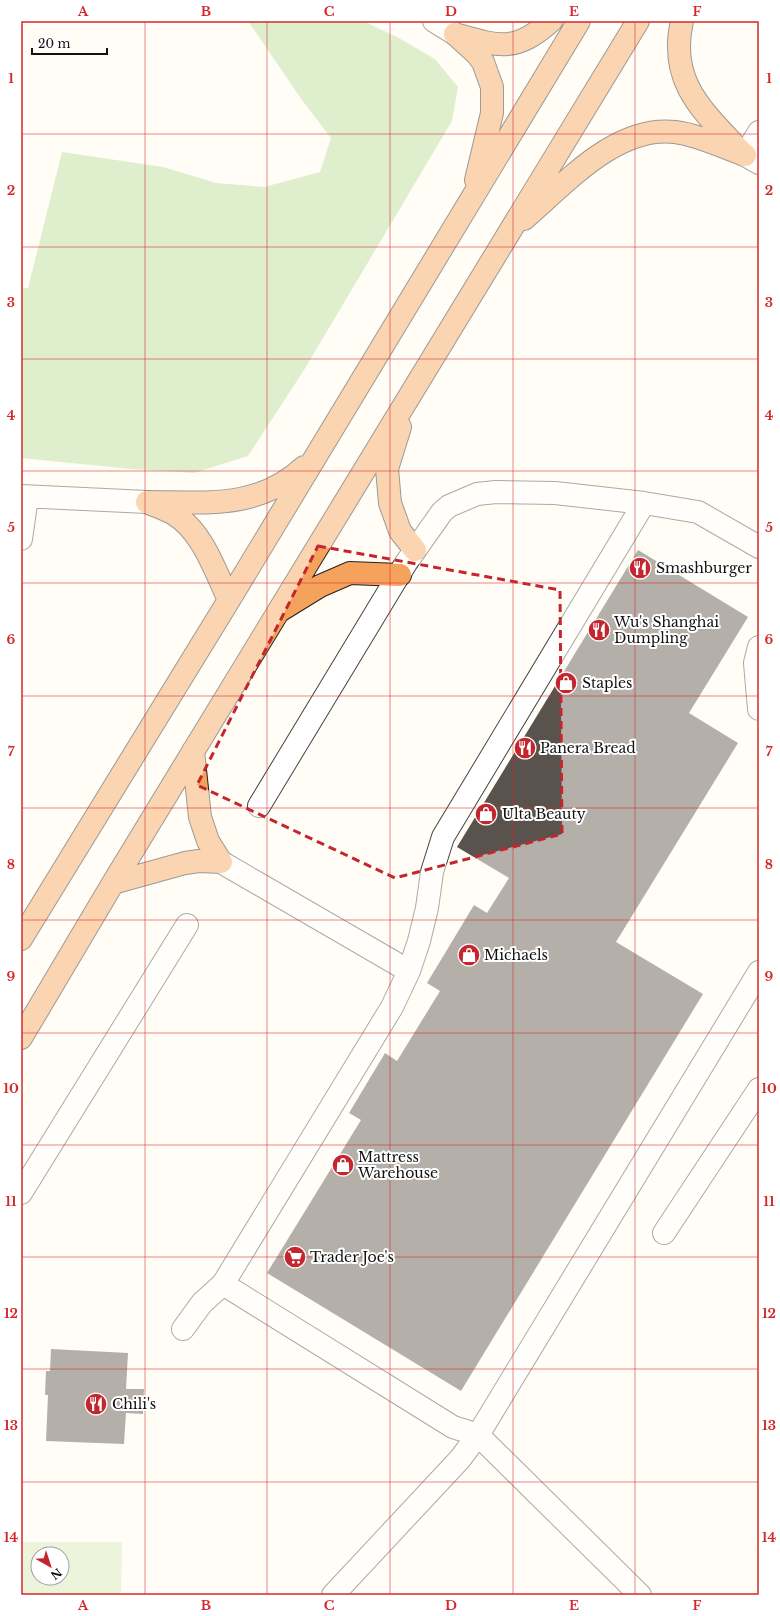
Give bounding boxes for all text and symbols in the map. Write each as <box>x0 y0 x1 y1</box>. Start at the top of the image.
text: A <box>77 3 89 20</box>
text: B <box>201 3 211 20</box>
text: C <box>324 3 335 20</box>
text: D <box>445 3 457 20</box>
text: E <box>569 3 579 20</box>
text: F <box>693 3 702 20</box>
scale bar <box>32 30 107 56</box>
text: 20 m <box>38 36 70 51</box>
text: 1 <box>8 70 14 87</box>
text: 1 <box>766 70 772 87</box>
text: 2 <box>7 182 15 199</box>
text: 2 <box>765 182 773 199</box>
text: 3 <box>7 294 15 311</box>
text: 3 <box>765 294 773 311</box>
text: 4 <box>7 407 16 424</box>
text: 4 <box>765 407 774 424</box>
text: 5 <box>7 519 15 536</box>
text: 5 <box>765 519 773 536</box>
restaurant icon: Smashburger <box>627 555 653 581</box>
place label: Smashburger <box>656 559 752 577</box>
place label: Wu's Shanghai Dumpling <box>613 613 719 647</box>
restaurant icon: Wu's Shanghai Dumpling <box>586 617 612 643</box>
text: 6 <box>7 631 16 648</box>
text: 6 <box>765 631 774 648</box>
shop icon: Staples <box>553 670 579 696</box>
place label: Staples <box>582 674 632 692</box>
restaurant icon: Panera Bread <box>512 735 538 761</box>
place label: Panera Bread <box>540 739 636 757</box>
text: 7 <box>8 743 15 760</box>
text: 7 <box>766 743 773 760</box>
shop icon: Ulta Beauty <box>473 801 499 827</box>
place label: Ulta Beauty <box>502 805 586 823</box>
text: 8 <box>7 856 15 873</box>
text: 8 <box>765 856 773 873</box>
shop icon: Michaels <box>456 942 482 968</box>
place label: Michaels <box>484 946 548 964</box>
text: 9 <box>7 968 16 985</box>
text: 9 <box>765 968 774 985</box>
text: 10 <box>3 1080 19 1097</box>
text: 10 <box>761 1080 777 1097</box>
place label: Mattress Warehouse <box>357 1148 438 1182</box>
shop icon: Mattress Warehouse <box>330 1152 356 1178</box>
text: 11 <box>5 1193 17 1210</box>
text: 11 <box>763 1193 775 1210</box>
supermarket icon: Trader Joe's <box>282 1244 308 1270</box>
place label: Trader Joe's <box>310 1248 394 1266</box>
text: 12 <box>4 1305 18 1322</box>
text: 12 <box>762 1305 776 1322</box>
restaurant icon: Chili's <box>83 1391 109 1417</box>
place label: Chili's <box>112 1395 156 1413</box>
text: 13 <box>4 1417 18 1434</box>
text: 13 <box>762 1417 776 1434</box>
text: 14 <box>4 1529 19 1546</box>
text: 14 <box>762 1529 777 1546</box>
north arrow <box>30 1546 70 1586</box>
text: N <box>47 1565 65 1583</box>
text: A <box>77 1597 89 1614</box>
text: B <box>201 1597 211 1614</box>
text: C <box>324 1597 335 1614</box>
text: D <box>445 1597 457 1614</box>
text: E <box>569 1597 579 1614</box>
text: F <box>693 1597 702 1614</box>

